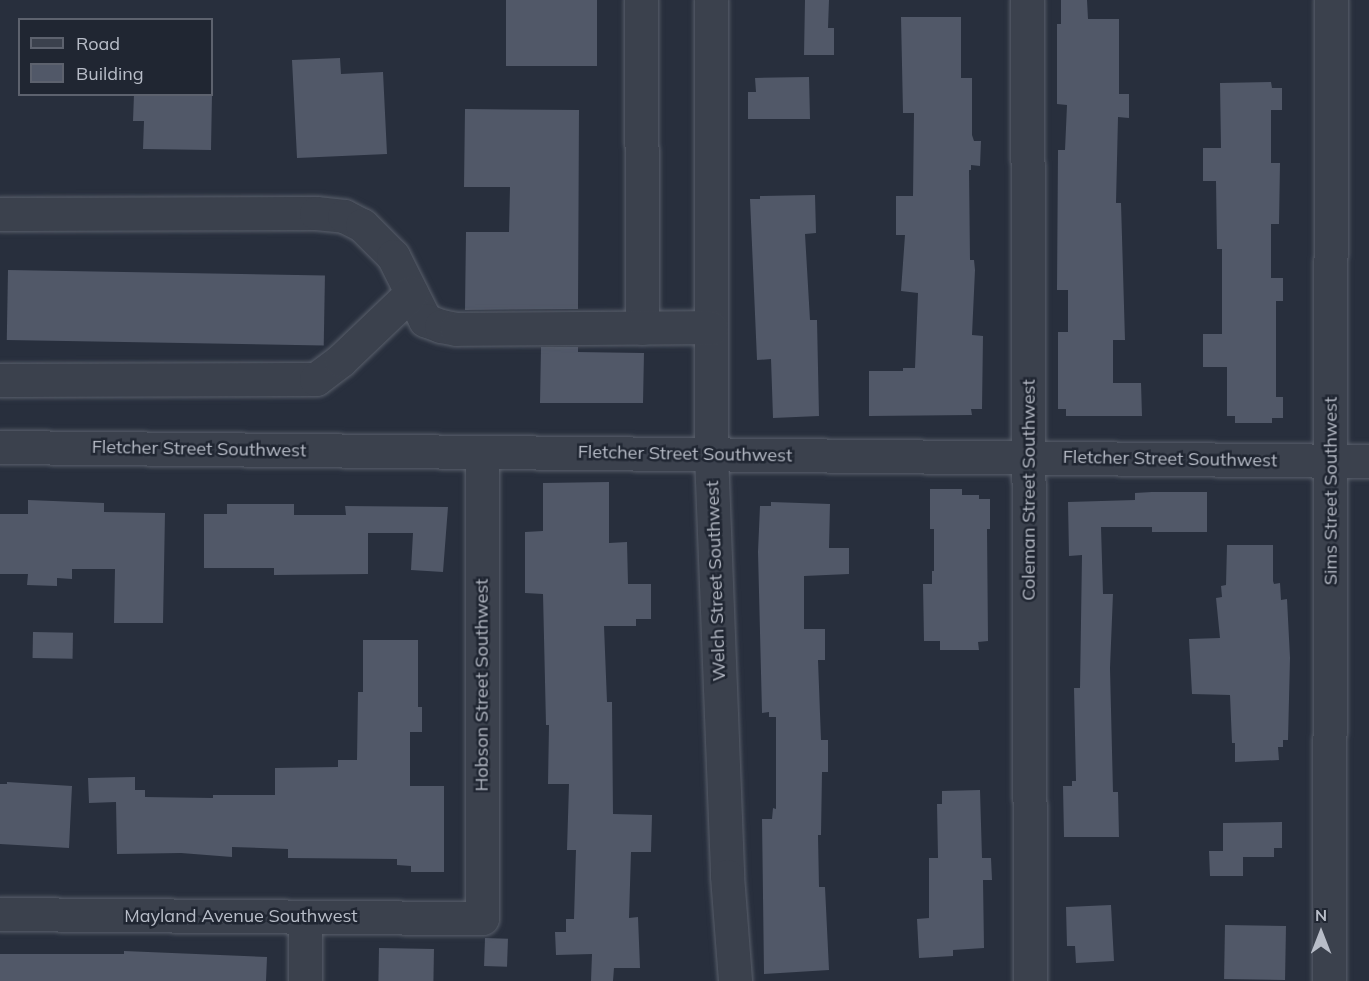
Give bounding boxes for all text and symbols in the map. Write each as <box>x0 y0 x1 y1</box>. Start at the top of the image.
legend <box>18 18 213 96</box>
text: Road <box>76 32 120 55</box>
text: Building <box>76 62 144 85</box>
street label: Coleman Street Southwest <box>1018 379 1040 601</box>
street label: Sims Street Southwest <box>1320 397 1342 585</box>
street label: Fletcher Street Southwest <box>92 436 306 462</box>
street label: Fletcher Street Southwest <box>578 441 792 467</box>
street label: Fletcher Street Southwest <box>1063 446 1277 472</box>
street label: Welch Street Southwest <box>702 480 730 682</box>
street label: Hobson Street Southwest <box>471 579 493 791</box>
north arrow <box>1291 903 1351 963</box>
street label: Mayland Avenue Southwest <box>124 905 358 927</box>
text: N <box>1315 905 1327 925</box>

